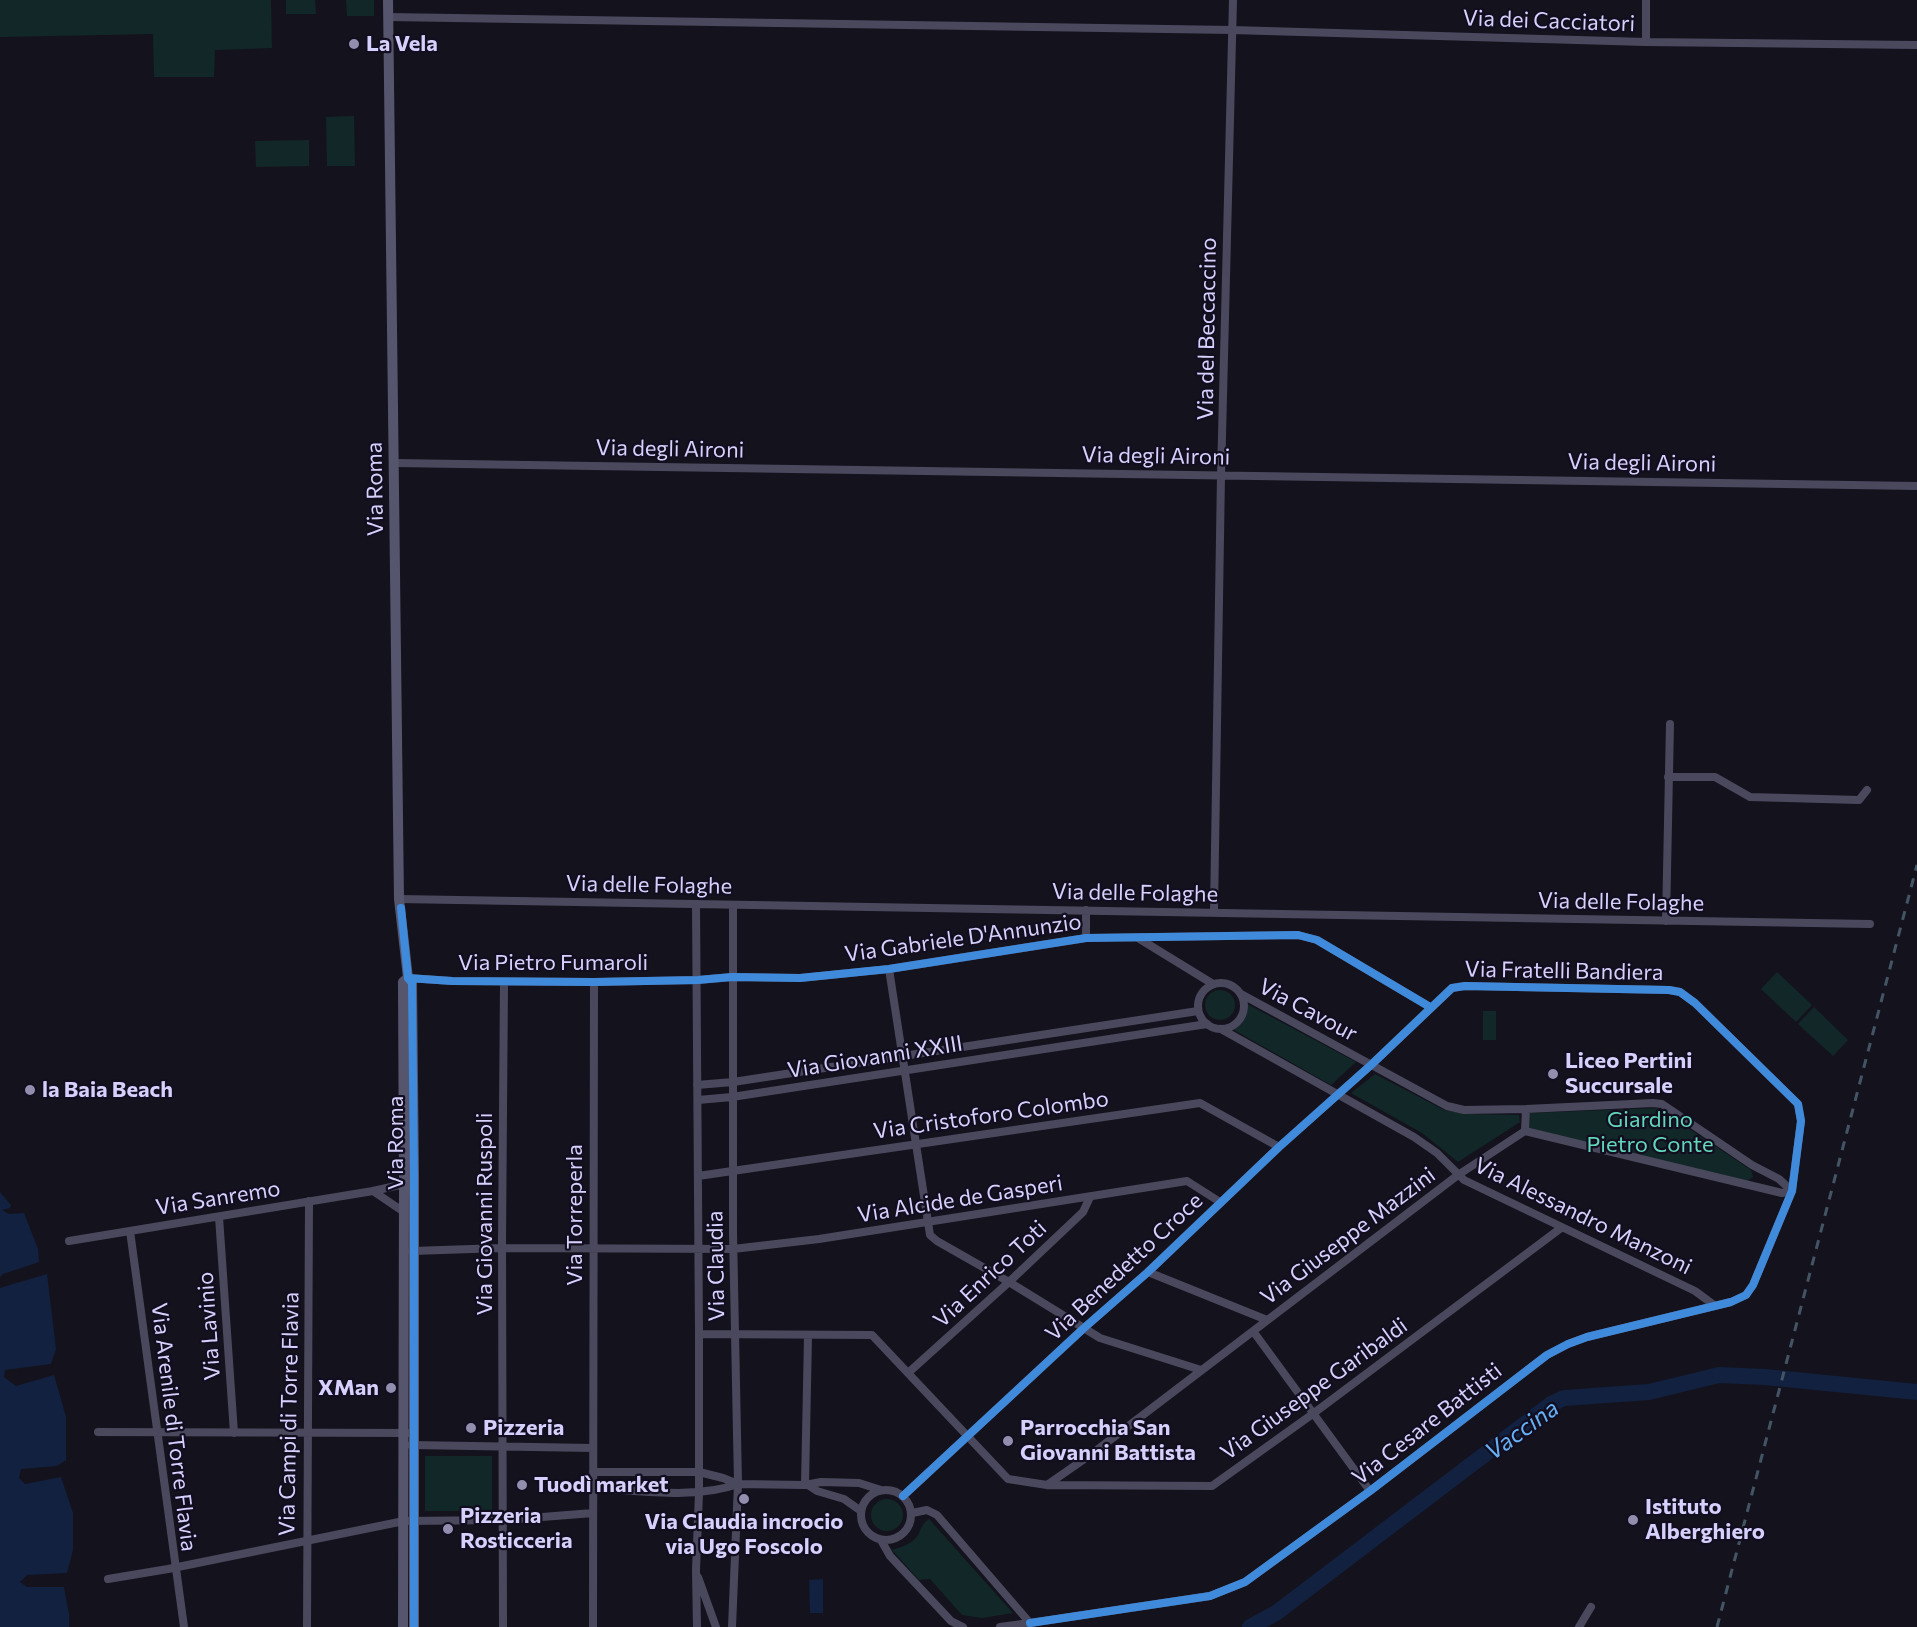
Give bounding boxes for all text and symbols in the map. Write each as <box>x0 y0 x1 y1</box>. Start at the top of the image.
street label: Via dei Cacciatori <box>1462 5 1636 37</box>
place label: La Vela <box>366 31 438 57</box>
marker: La Vela <box>347 37 361 51</box>
street label: Via del Beccaccino <box>1192 237 1222 421</box>
street label: Via degli Aironi <box>595 435 745 463</box>
street label: Via Roma <box>361 442 389 536</box>
street label: Via degli Aironi <box>1081 442 1231 470</box>
street label: Via degli Aironi <box>1567 449 1717 477</box>
street label: Via delle Folaghe <box>566 870 732 900</box>
street label: Via delle Folaghe <box>1052 878 1218 908</box>
street label: Via delle Folaghe <box>1538 887 1704 917</box>
street label: Via Gabriele D'Annunzio <box>843 908 1083 968</box>
street label: Via Pietro Fumaroli <box>458 950 648 976</box>
street label: Via Fratelli Bandiera <box>1464 956 1664 986</box>
street label: Via Cavour <box>1254 973 1362 1047</box>
street label: Via Giovanni XXIII <box>786 1030 964 1084</box>
place label: Liceo Pertini Succursale <box>1565 1048 1692 1100</box>
marker: Liceo Pertini Succursale <box>1546 1067 1560 1081</box>
place label: la Baia Beach <box>42 1077 173 1103</box>
marker: la Baia Beach <box>23 1083 37 1097</box>
street label: Via Cristoforo Colombo <box>872 1085 1110 1145</box>
street label: Via Roma <box>383 1096 409 1190</box>
park label: Giardino Pietro Conte <box>1587 1107 1713 1158</box>
street label: Via Giovanni Ruspoli <box>472 1113 498 1315</box>
street label: Via Torreperla <box>562 1144 588 1286</box>
street label: Via Alessandro Manzoni <box>1470 1152 1696 1280</box>
street label: Via Giuseppe Mazzini <box>1255 1162 1441 1310</box>
street label: Via Alcide de Gasperi <box>855 1170 1065 1228</box>
street label: Via Sanremo <box>154 1175 282 1221</box>
street label: Via Benedetto Croce <box>1040 1187 1208 1347</box>
street label: Via Claudia <box>702 1210 730 1322</box>
street label: Via Enrico Toti <box>928 1215 1052 1333</box>
street label: Via Lavinio <box>192 1271 226 1381</box>
street label: Via Campi di Torre Flavia <box>274 1292 304 1536</box>
street label: Via Arenile di Torre Flavia <box>146 1301 202 1553</box>
street label: Via Giuseppe Garibaldi <box>1215 1312 1413 1466</box>
street label: Via Cesare Battisti <box>1347 1357 1507 1491</box>
place label: XMan <box>318 1375 379 1401</box>
marker: XMan <box>384 1381 398 1395</box>
water label: Vaccina <box>1480 1394 1564 1466</box>
place label: Pizzeria <box>483 1415 564 1441</box>
place label: Parrocchia San Giovanni Battista <box>1020 1415 1196 1466</box>
marker: Pizzeria <box>464 1421 478 1435</box>
marker: Parrocchia San Giovanni Battista <box>1001 1434 1015 1448</box>
place label: Tuodì market <box>534 1472 669 1498</box>
marker: Tuodì market <box>515 1478 529 1492</box>
marker: Via Claudia incrocio via Ugo Foscolo <box>737 1492 751 1506</box>
place label: Istituto Alberghiero <box>1645 1494 1765 1546</box>
place label: Pizzeria Rosticceria <box>460 1503 573 1554</box>
place label: Via Claudia incrocio via Ugo Foscolo <box>645 1509 843 1560</box>
marker: Istituto Alberghiero <box>1626 1513 1640 1527</box>
marker: Pizzeria Rosticceria <box>441 1522 455 1536</box>

